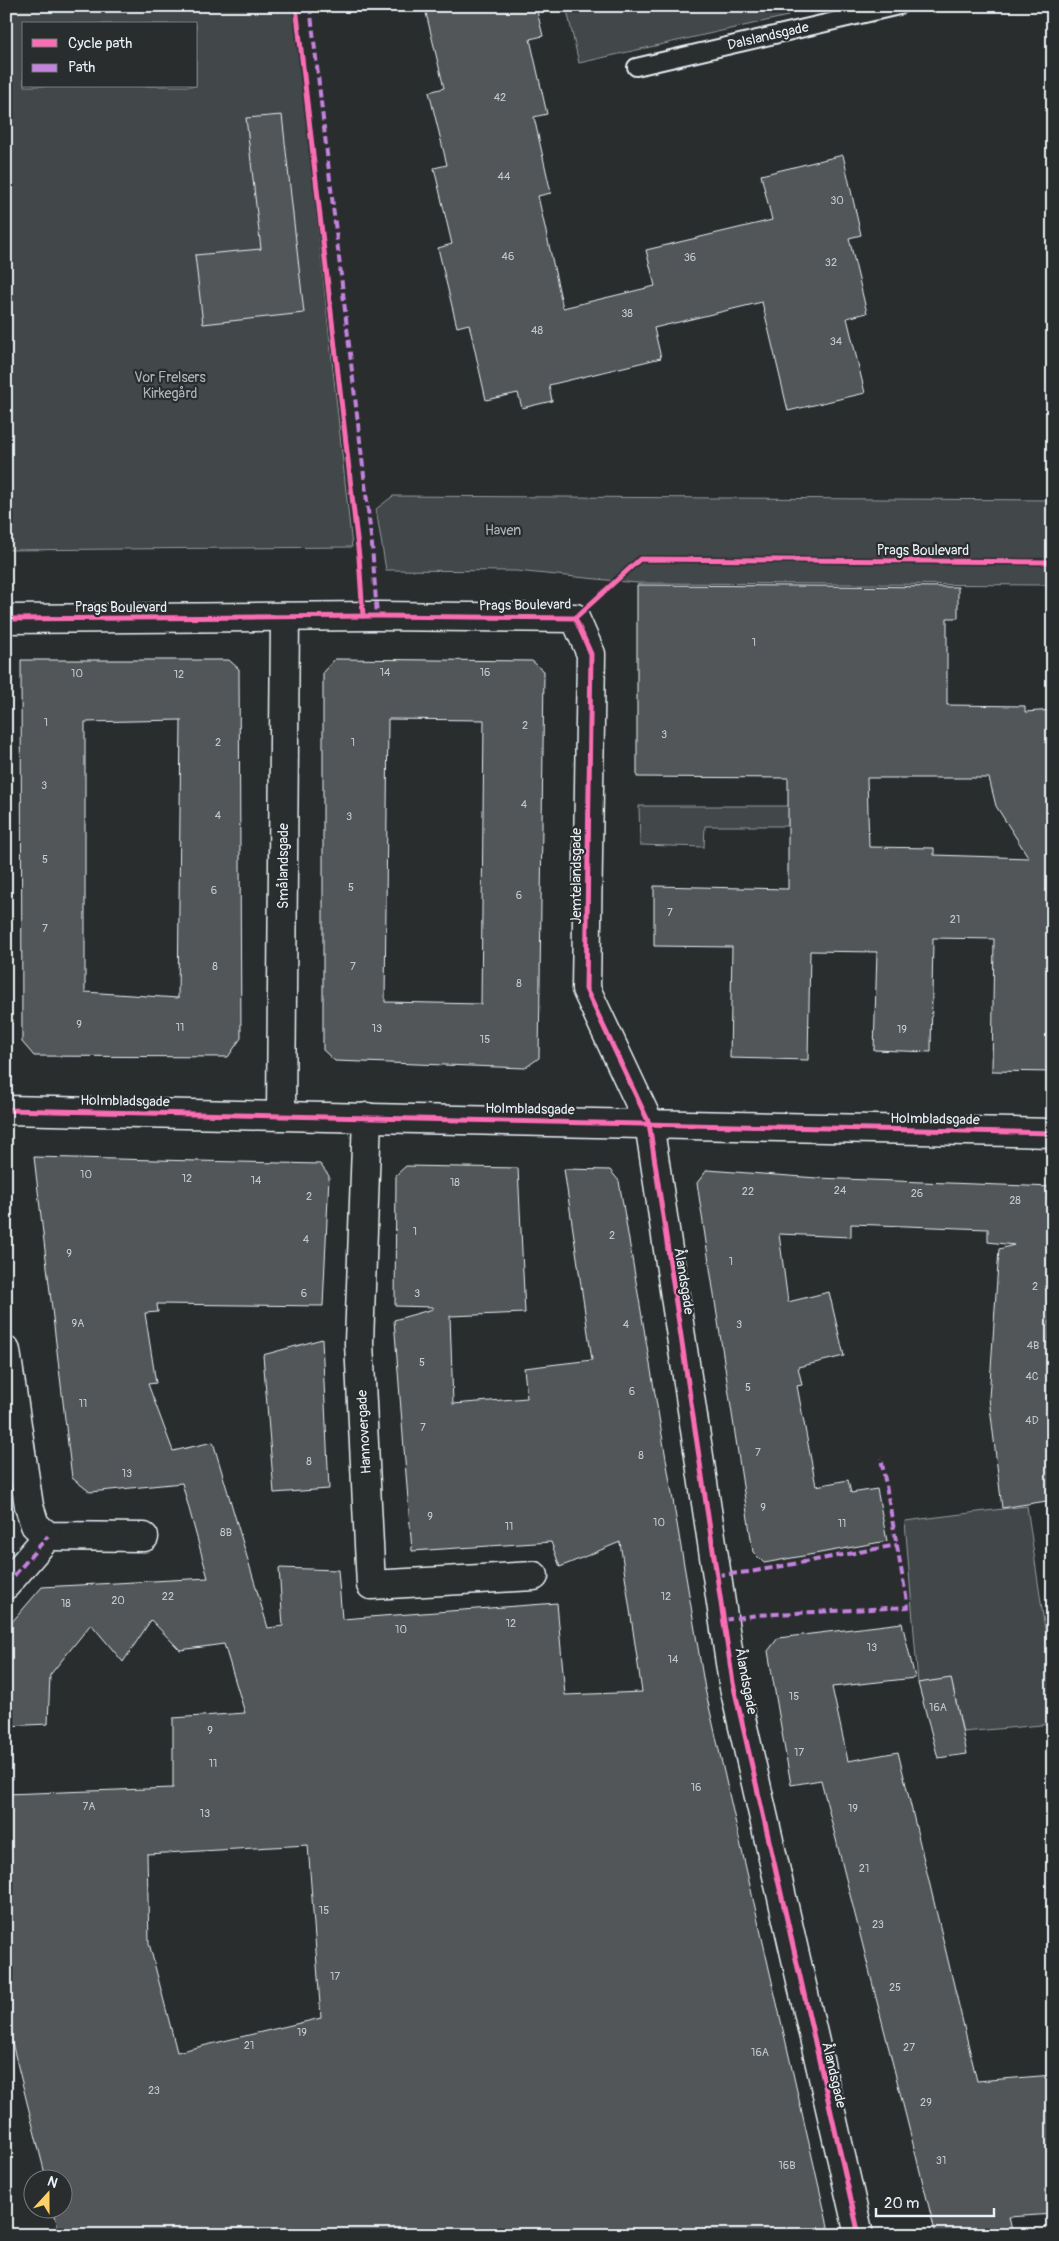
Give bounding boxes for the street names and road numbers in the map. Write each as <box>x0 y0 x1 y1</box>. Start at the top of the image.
street label: Dalslandsgade <box>726 18 810 54</box>
street label: Prags Boulevard <box>877 542 969 559</box>
street label: Prags Boulevard <box>479 596 571 614</box>
street label: Prags Boulevard <box>75 599 167 616</box>
street label: Smålandsgade <box>275 823 292 909</box>
street label: Jemtelandsgade <box>568 828 585 924</box>
street label: Holmbladsgade <box>80 1092 170 1110</box>
street label: Holmbladsgade <box>485 1100 575 1118</box>
street label: Holmbladsgade <box>890 1110 980 1128</box>
street label: Ålandsgade <box>670 1246 700 1316</box>
street label: Hannovergade <box>353 1389 375 1475</box>
street label: Ålandsgade <box>731 1646 763 1716</box>
street label: Ålandsgade <box>818 2040 852 2110</box>

